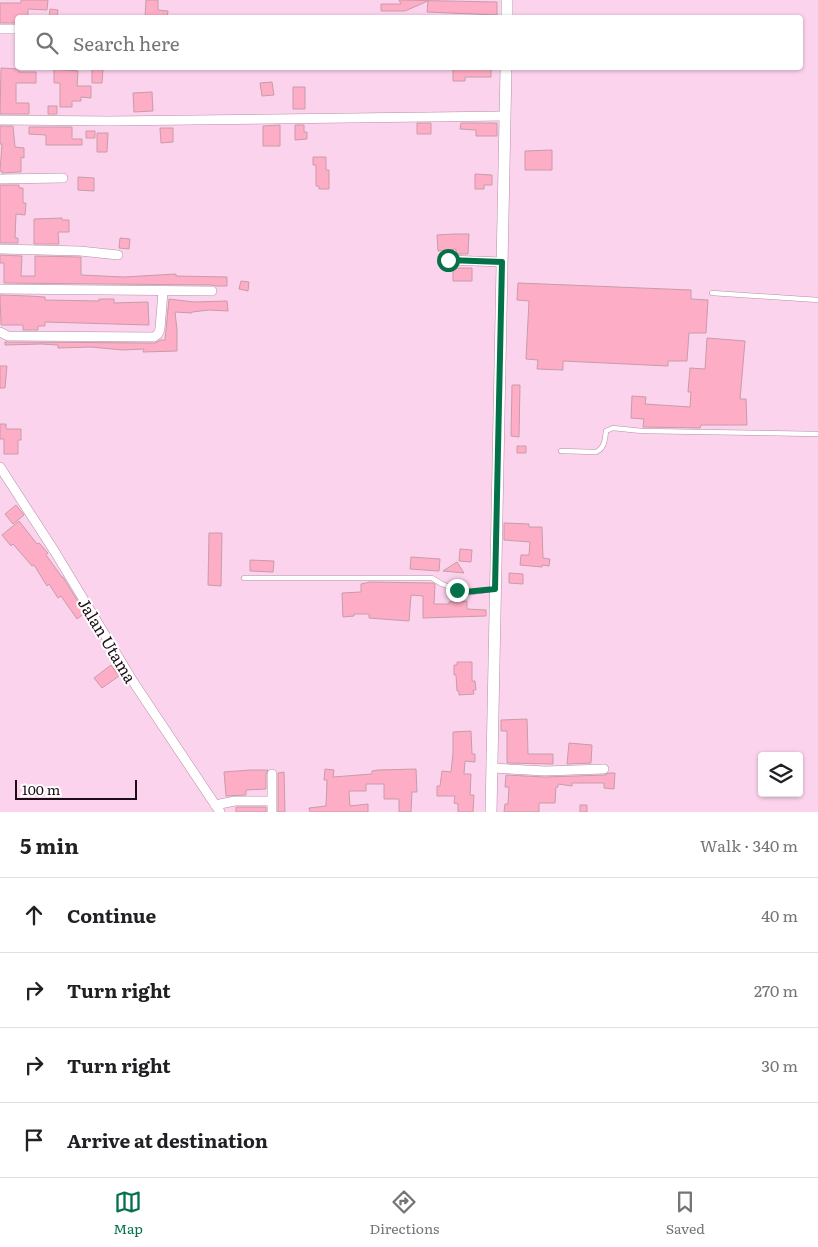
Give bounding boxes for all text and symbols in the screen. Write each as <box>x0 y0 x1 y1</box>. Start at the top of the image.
search box <box>15 15 803 70</box>
icon: search <box>33 29 61 57</box>
text: Search here <box>73 29 180 57</box>
route start <box>437 249 460 272</box>
route end <box>446 579 469 602</box>
street label: Jalan Utama <box>73 593 143 688</box>
map controls <box>758 752 803 797</box>
button: layers <box>758 752 803 797</box>
scale bar <box>15 777 138 800</box>
text: 100 m <box>22 779 60 799</box>
text: 5 min <box>20 829 79 860</box>
text: Walk · 340 m <box>700 833 798 857</box>
icon: ahead <box>20 901 48 929</box>
text: Continue <box>67 901 156 929</box>
text: 40 m <box>761 903 798 927</box>
icon: right <box>20 976 48 1004</box>
text: Turn right <box>67 976 171 1004</box>
text: 270 m <box>754 978 798 1002</box>
icon: right <box>20 1051 48 1079</box>
text: Turn right <box>67 1051 171 1079</box>
text: 30 m <box>761 1053 798 1077</box>
icon: arrive <box>20 1126 48 1154</box>
text: Arrive at destination <box>67 1126 268 1154</box>
tab: Map <box>113 1188 143 1238</box>
tab: Directions <box>369 1188 439 1238</box>
tab: Saved <box>666 1188 705 1238</box>

